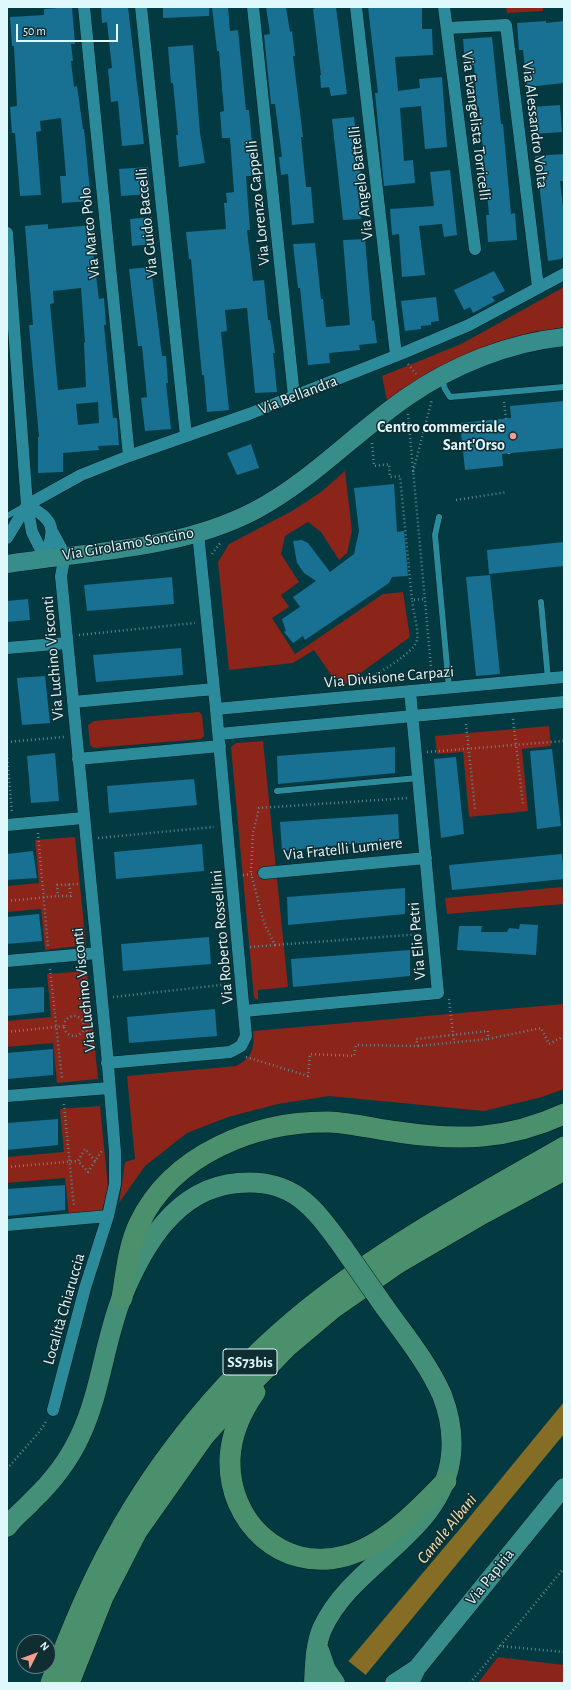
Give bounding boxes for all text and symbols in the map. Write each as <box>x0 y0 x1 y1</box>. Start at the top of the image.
scale bar <box>18 16 120 42</box>
text: 50 m <box>23 25 46 37</box>
street label: Via Evangelista Torricelli <box>457 50 495 202</box>
street label: Via Alessandro Volta <box>518 61 552 189</box>
street label: Via Angelo Battelli <box>344 125 378 241</box>
street label: Via Lorenzo Cappelli <box>242 139 274 267</box>
street label: Via Guido Baccelli <box>132 167 162 279</box>
street label: Via Marco Polo <box>76 186 104 280</box>
street label: Via Bellandra <box>256 371 340 419</box>
place label: Centro commerciale Sant'Orso <box>377 417 505 455</box>
marker: Centro commerciale Sant'Orso <box>508 431 518 441</box>
street label: Via Girolamo Soncino <box>61 523 195 565</box>
street label: Via Luchino Visconti <box>38 595 68 721</box>
street label: Via Divisione Carpazi <box>323 662 455 692</box>
street label: Via Fratelli Lumiere <box>283 833 403 865</box>
street label: Via Roberto Rossellini <box>207 869 237 1005</box>
street label: Via Elio Petri <box>404 901 430 981</box>
street label: Via Luchino Visconti <box>68 927 100 1053</box>
street label: Località Chiaruccia <box>39 1251 89 1367</box>
road number: SS73bis <box>223 1349 277 1375</box>
water label: Canale Albani <box>413 1490 481 1568</box>
street label: Via Papiria <box>462 1545 518 1609</box>
north arrow <box>16 1634 56 1674</box>
text: N <box>38 1640 51 1653</box>

